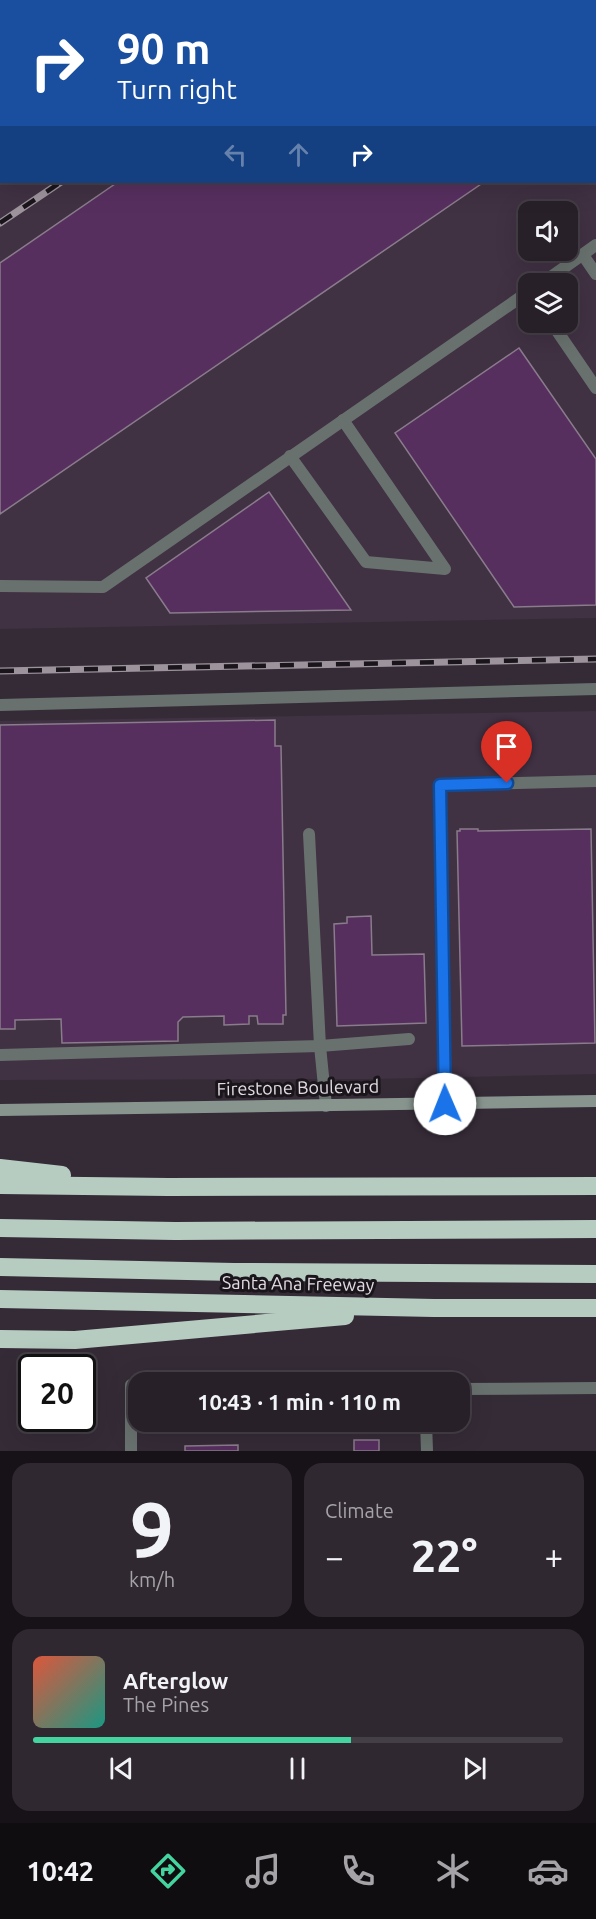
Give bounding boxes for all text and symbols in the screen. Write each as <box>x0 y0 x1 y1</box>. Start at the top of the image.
icon: right <box>18 24 96 102</box>
text: 90 m <box>117 25 211 72</box>
text: Turn right <box>117 74 237 104</box>
icon: left <box>219 138 252 171</box>
icon: ahead <box>282 138 315 171</box>
icon: right <box>345 138 378 171</box>
map controls <box>518 201 578 333</box>
button: sound <box>518 201 578 261</box>
button: layers <box>518 273 578 333</box>
pin <box>481 721 532 783</box>
icon: arrive <box>490 730 523 763</box>
position arrow <box>413 1072 477 1136</box>
street label: Firestone Boulevard <box>217 1076 379 1098</box>
street label: Santa Ana Freeway <box>222 1272 375 1294</box>
speed limit sign: 20 <box>18 1354 96 1432</box>
text: 10:43 · 1 min · 110 m <box>197 1389 401 1414</box>
text: 9 <box>130 1485 174 1573</box>
text: Climate <box>325 1499 394 1522</box>
text: 22° <box>411 1530 477 1581</box>
text: − <box>325 1538 344 1575</box>
text: + <box>544 1538 563 1575</box>
text: km/h <box>129 1568 175 1591</box>
text: Afterglow <box>123 1668 228 1693</box>
text: The Pines <box>123 1693 209 1716</box>
icon: previous <box>105 1752 138 1785</box>
icon: pause <box>281 1752 314 1785</box>
icon: next <box>458 1752 491 1785</box>
icon: directions <box>147 1850 189 1892</box>
icon: music <box>242 1850 284 1892</box>
icon: phone <box>337 1850 379 1892</box>
icon: climate <box>432 1850 474 1892</box>
icon: car <box>527 1850 569 1892</box>
text: 10:42 <box>27 1856 94 1886</box>

